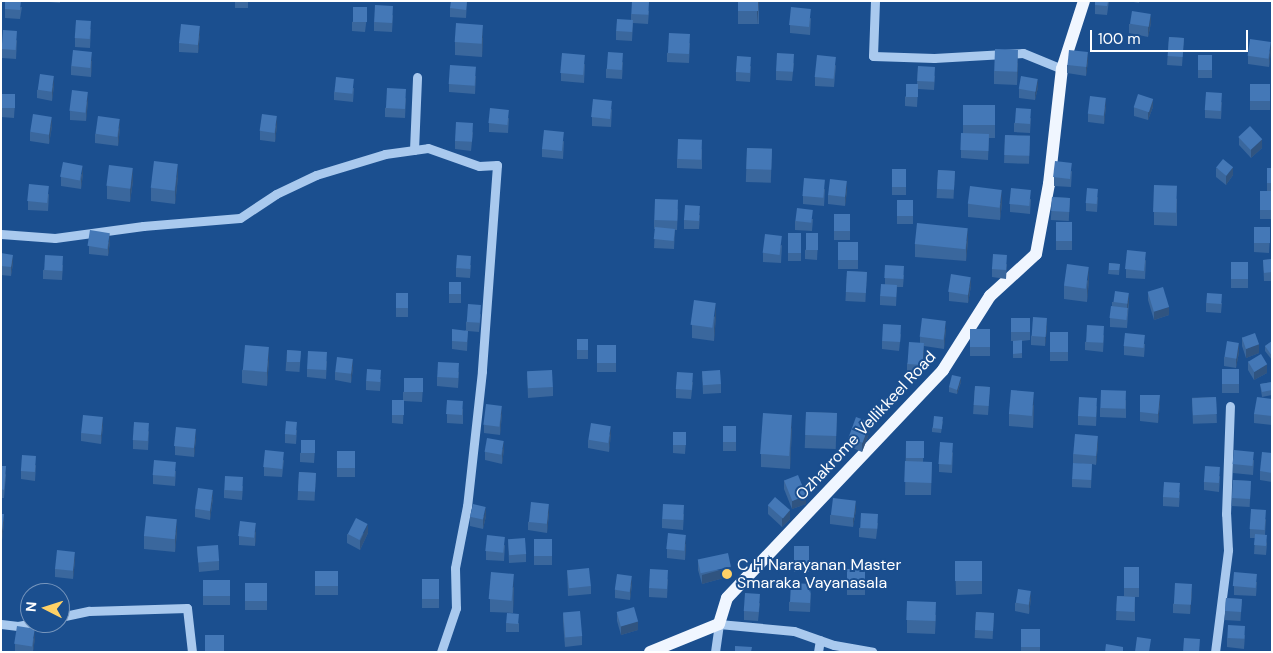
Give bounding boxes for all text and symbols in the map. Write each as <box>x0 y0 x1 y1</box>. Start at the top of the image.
scale bar <box>1093 20 1250 52</box>
text: 100 m <box>1098 29 1141 49</box>
street label: Ozhakrome Vellikkeel Road <box>792 347 940 505</box>
place label: C H Narayanan Master Smaraka Vayanasala <box>737 555 901 593</box>
marker: C H Narayanan Master Smaraka Vayanasala <box>721 568 733 580</box>
north arrow <box>20 583 70 633</box>
text: N <box>22 601 40 613</box>

